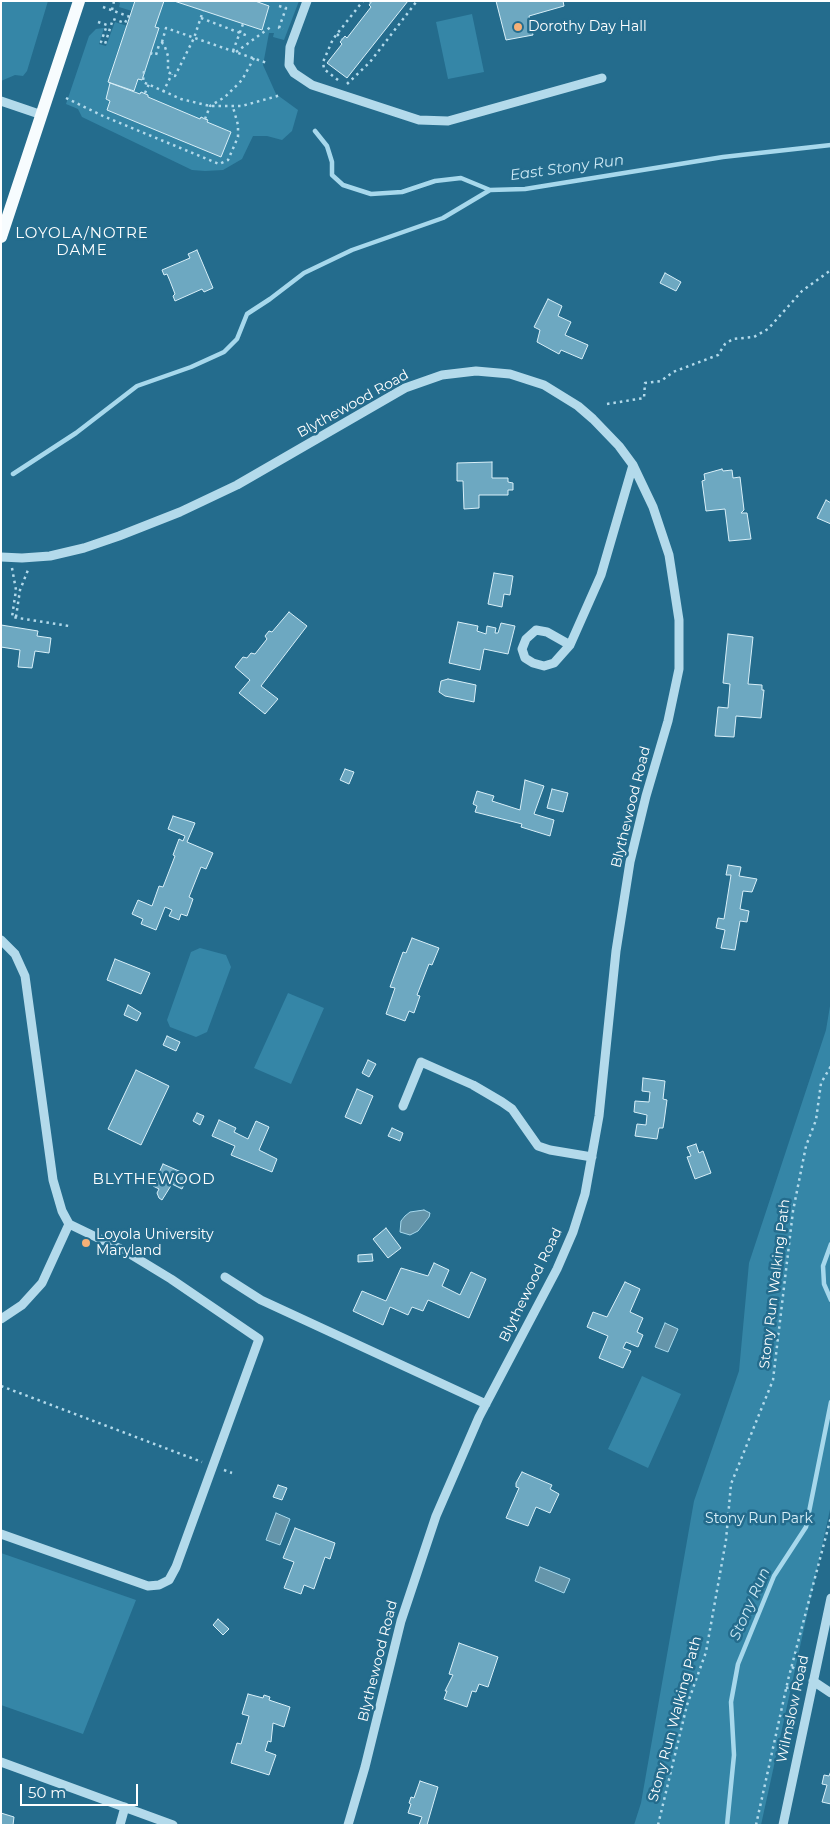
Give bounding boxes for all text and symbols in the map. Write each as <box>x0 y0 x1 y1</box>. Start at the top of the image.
place label: Dorothy Day Hall <box>528 19 647 35</box>
marker: Dorothy Day Hall <box>512 21 524 33</box>
water label: East Stony Run <box>509 151 625 185</box>
district label: LOYOLA/NOTRE DAME <box>14 225 150 260</box>
street label: Blythewood Road <box>294 366 412 442</box>
street label: Blythewood Road <box>608 744 654 870</box>
district label: BLYTHEWOOD <box>91 1171 217 1189</box>
street label: Stony Run Walking Path <box>756 1198 794 1370</box>
street label: Blythewood Road <box>496 1225 566 1345</box>
place label: Loyola University Maryland <box>96 1227 214 1260</box>
marker: Loyola University Maryland <box>80 1237 92 1249</box>
park label: Stony Run Park <box>705 1511 813 1527</box>
water label: Stony Run <box>726 1565 774 1643</box>
street label: Blythewood Road <box>355 1598 401 1724</box>
street label: Stony Run Walking Path <box>645 1634 705 1804</box>
street label: Wilmslow Road <box>773 1654 813 1764</box>
scale bar <box>22 1774 140 1806</box>
text: 50 m <box>28 1783 66 1802</box>

